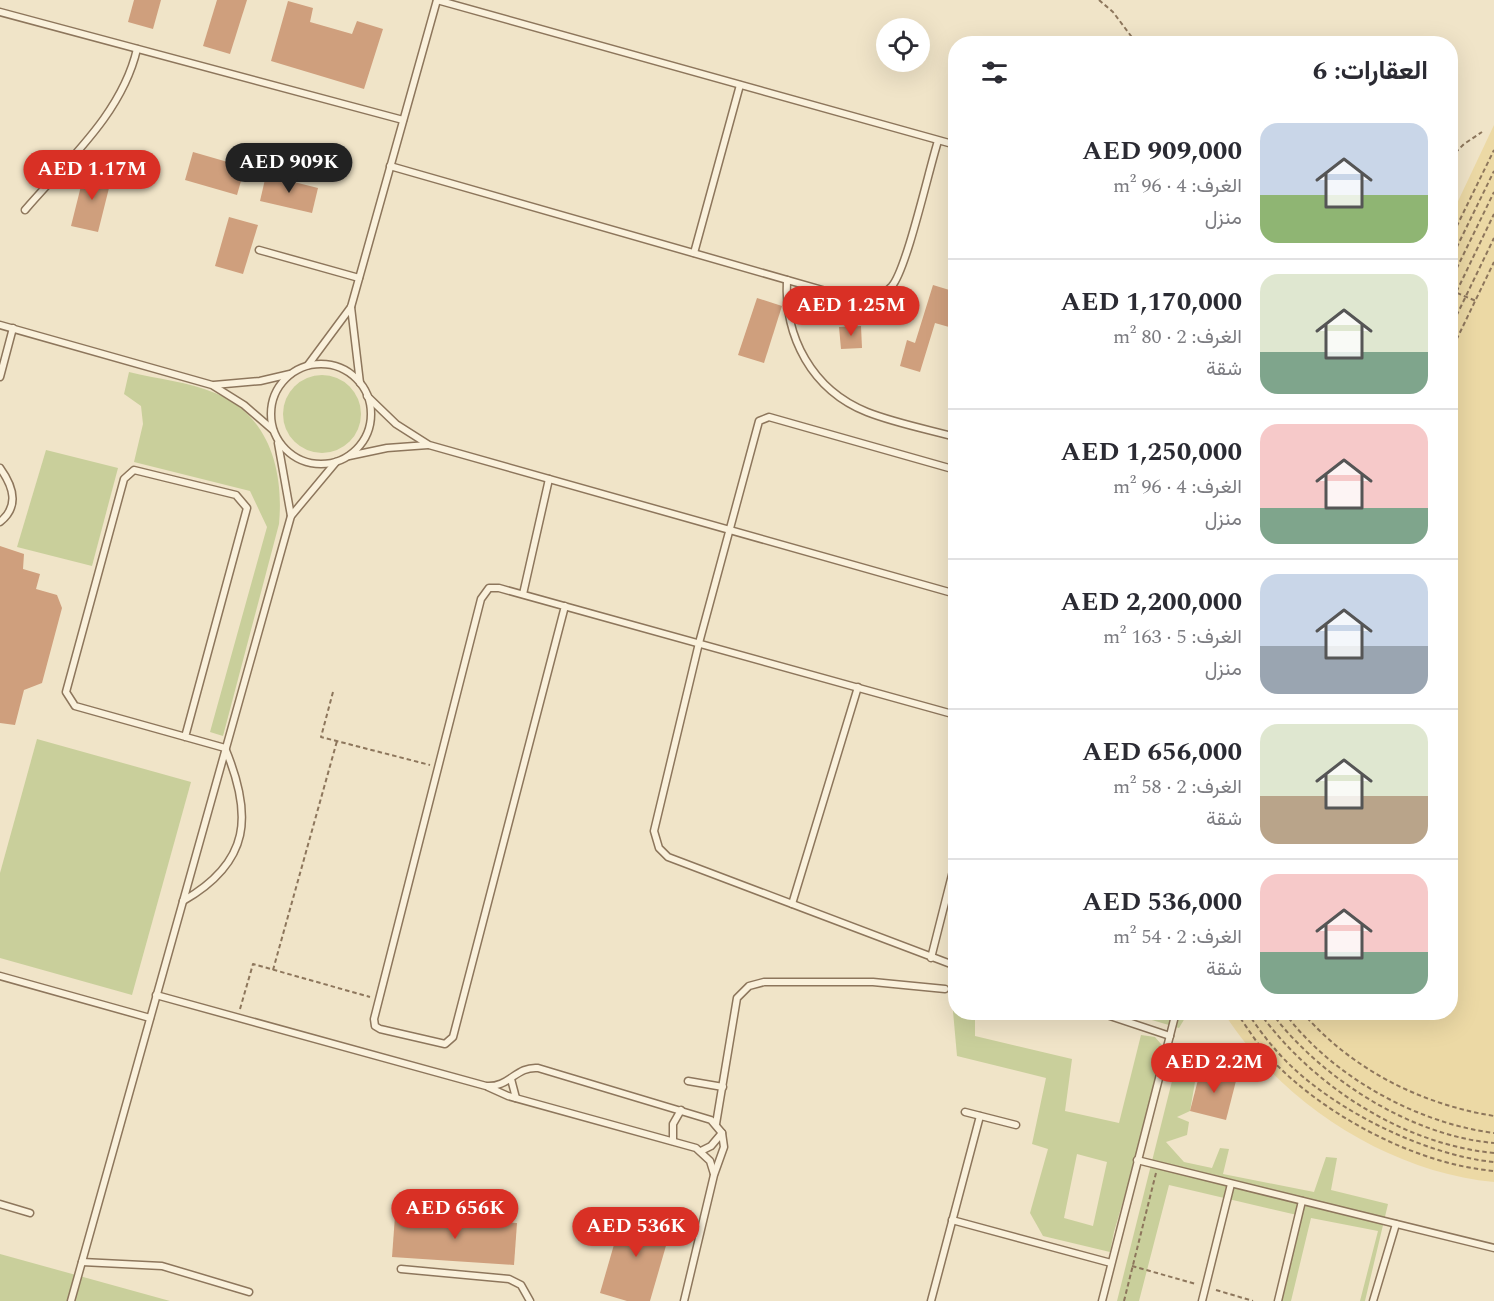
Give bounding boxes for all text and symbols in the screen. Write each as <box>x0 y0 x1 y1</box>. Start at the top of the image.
map controls <box>876 18 930 72</box>
button: locate <box>876 18 930 72</box>
text: العقارات: 6 <box>1313 51 1428 91</box>
icon: filters <box>978 56 1011 89</box>
text: AED 909,000 <box>1082 131 1242 171</box>
pin: AED 909K <box>227 143 351 194</box>
text: AED 909K <box>239 147 339 177</box>
icon: home <box>1308 147 1380 219</box>
pin: AED 1.17M <box>23 150 161 201</box>
text: AED 1.17M <box>37 154 147 184</box>
text: الغرف: 4 · 96 m² <box>1113 171 1242 201</box>
text: منزل <box>1205 203 1242 233</box>
text: AED 1,170,000 <box>1061 282 1242 322</box>
pin: AED 1.25M <box>782 286 920 337</box>
text: AED 1.25M <box>796 290 906 320</box>
icon: home <box>1308 298 1380 370</box>
text: الغرف: 2 · 80 m² <box>1113 322 1242 352</box>
text: شقة <box>1206 354 1242 384</box>
text: AED 1,250,000 <box>1061 432 1242 472</box>
icon: home <box>1308 448 1380 520</box>
text: الغرف: 4 · 96 m² <box>1113 472 1242 502</box>
text: منزل <box>1205 504 1242 534</box>
text: AED 2,200,000 <box>1061 582 1242 622</box>
icon: home <box>1308 598 1380 670</box>
text: الغرف: 5 · 163 m² <box>1103 622 1242 652</box>
text: منزل <box>1205 654 1242 684</box>
text: AED 656,000 <box>1082 732 1242 772</box>
icon: home <box>1308 748 1380 820</box>
text: الغرف: 2 · 58 m² <box>1113 772 1242 802</box>
text: شقة <box>1206 804 1242 834</box>
text: AED 536,000 <box>1082 882 1242 922</box>
icon: home <box>1308 898 1380 970</box>
text: الغرف: 2 · 54 m² <box>1113 922 1242 952</box>
text: شقة <box>1206 954 1242 984</box>
pin: AED 2.2M <box>1152 1043 1276 1094</box>
text: AED 2.2M <box>1165 1047 1263 1077</box>
pin: AED 656K <box>393 1189 517 1240</box>
text: AED 656K <box>405 1193 505 1223</box>
pin: AED 536K <box>574 1207 698 1258</box>
text: AED 536K <box>586 1211 686 1241</box>

